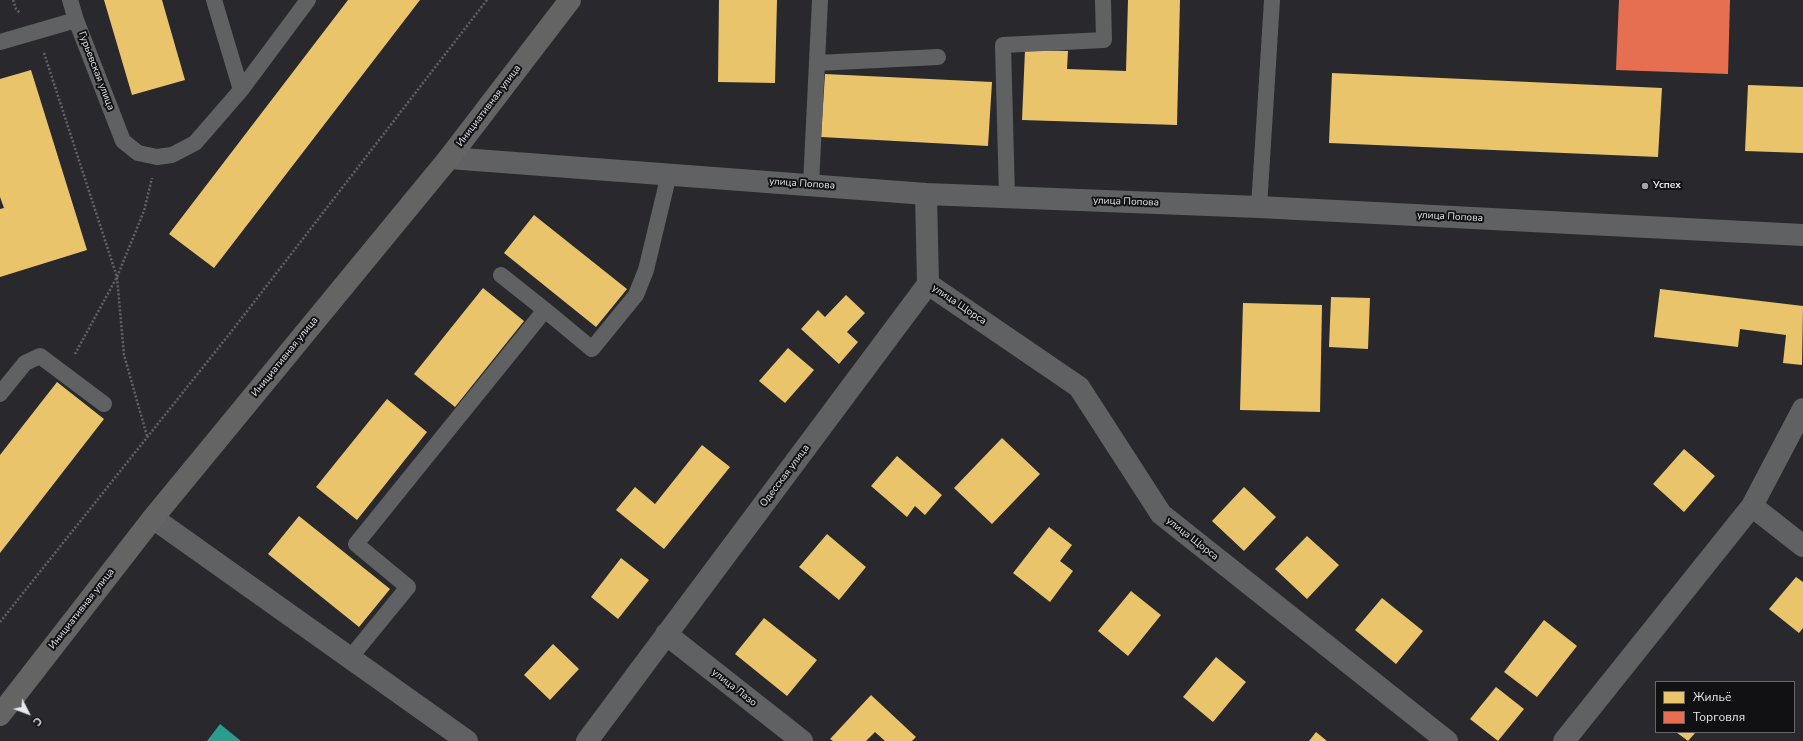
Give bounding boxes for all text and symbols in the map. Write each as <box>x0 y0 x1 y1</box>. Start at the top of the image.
street label: Гурьевская улица <box>75 30 117 112</box>
street label: Инициативная улица <box>454 63 524 149</box>
street label: улица Попова <box>769 176 835 192</box>
place label: Успех <box>1653 180 1681 192</box>
marker: Успех <box>1640 181 1650 191</box>
street label: улица Попова <box>1093 195 1159 209</box>
street label: улица Попова <box>1417 209 1483 225</box>
street label: улица Щорса <box>930 282 988 328</box>
street label: Инициативная улица <box>249 315 321 399</box>
street label: Одесская улица <box>758 442 812 510</box>
street label: улица Щорса <box>1163 515 1221 563</box>
street label: Инициативная улица <box>47 566 117 652</box>
street label: улица Лазо <box>709 667 759 709</box>
legend <box>1655 681 1795 733</box>
text: Жильё <box>1693 689 1731 705</box>
north arrow <box>8 693 48 733</box>
text: Торговля <box>1693 709 1745 725</box>
text: С <box>29 714 45 729</box>

